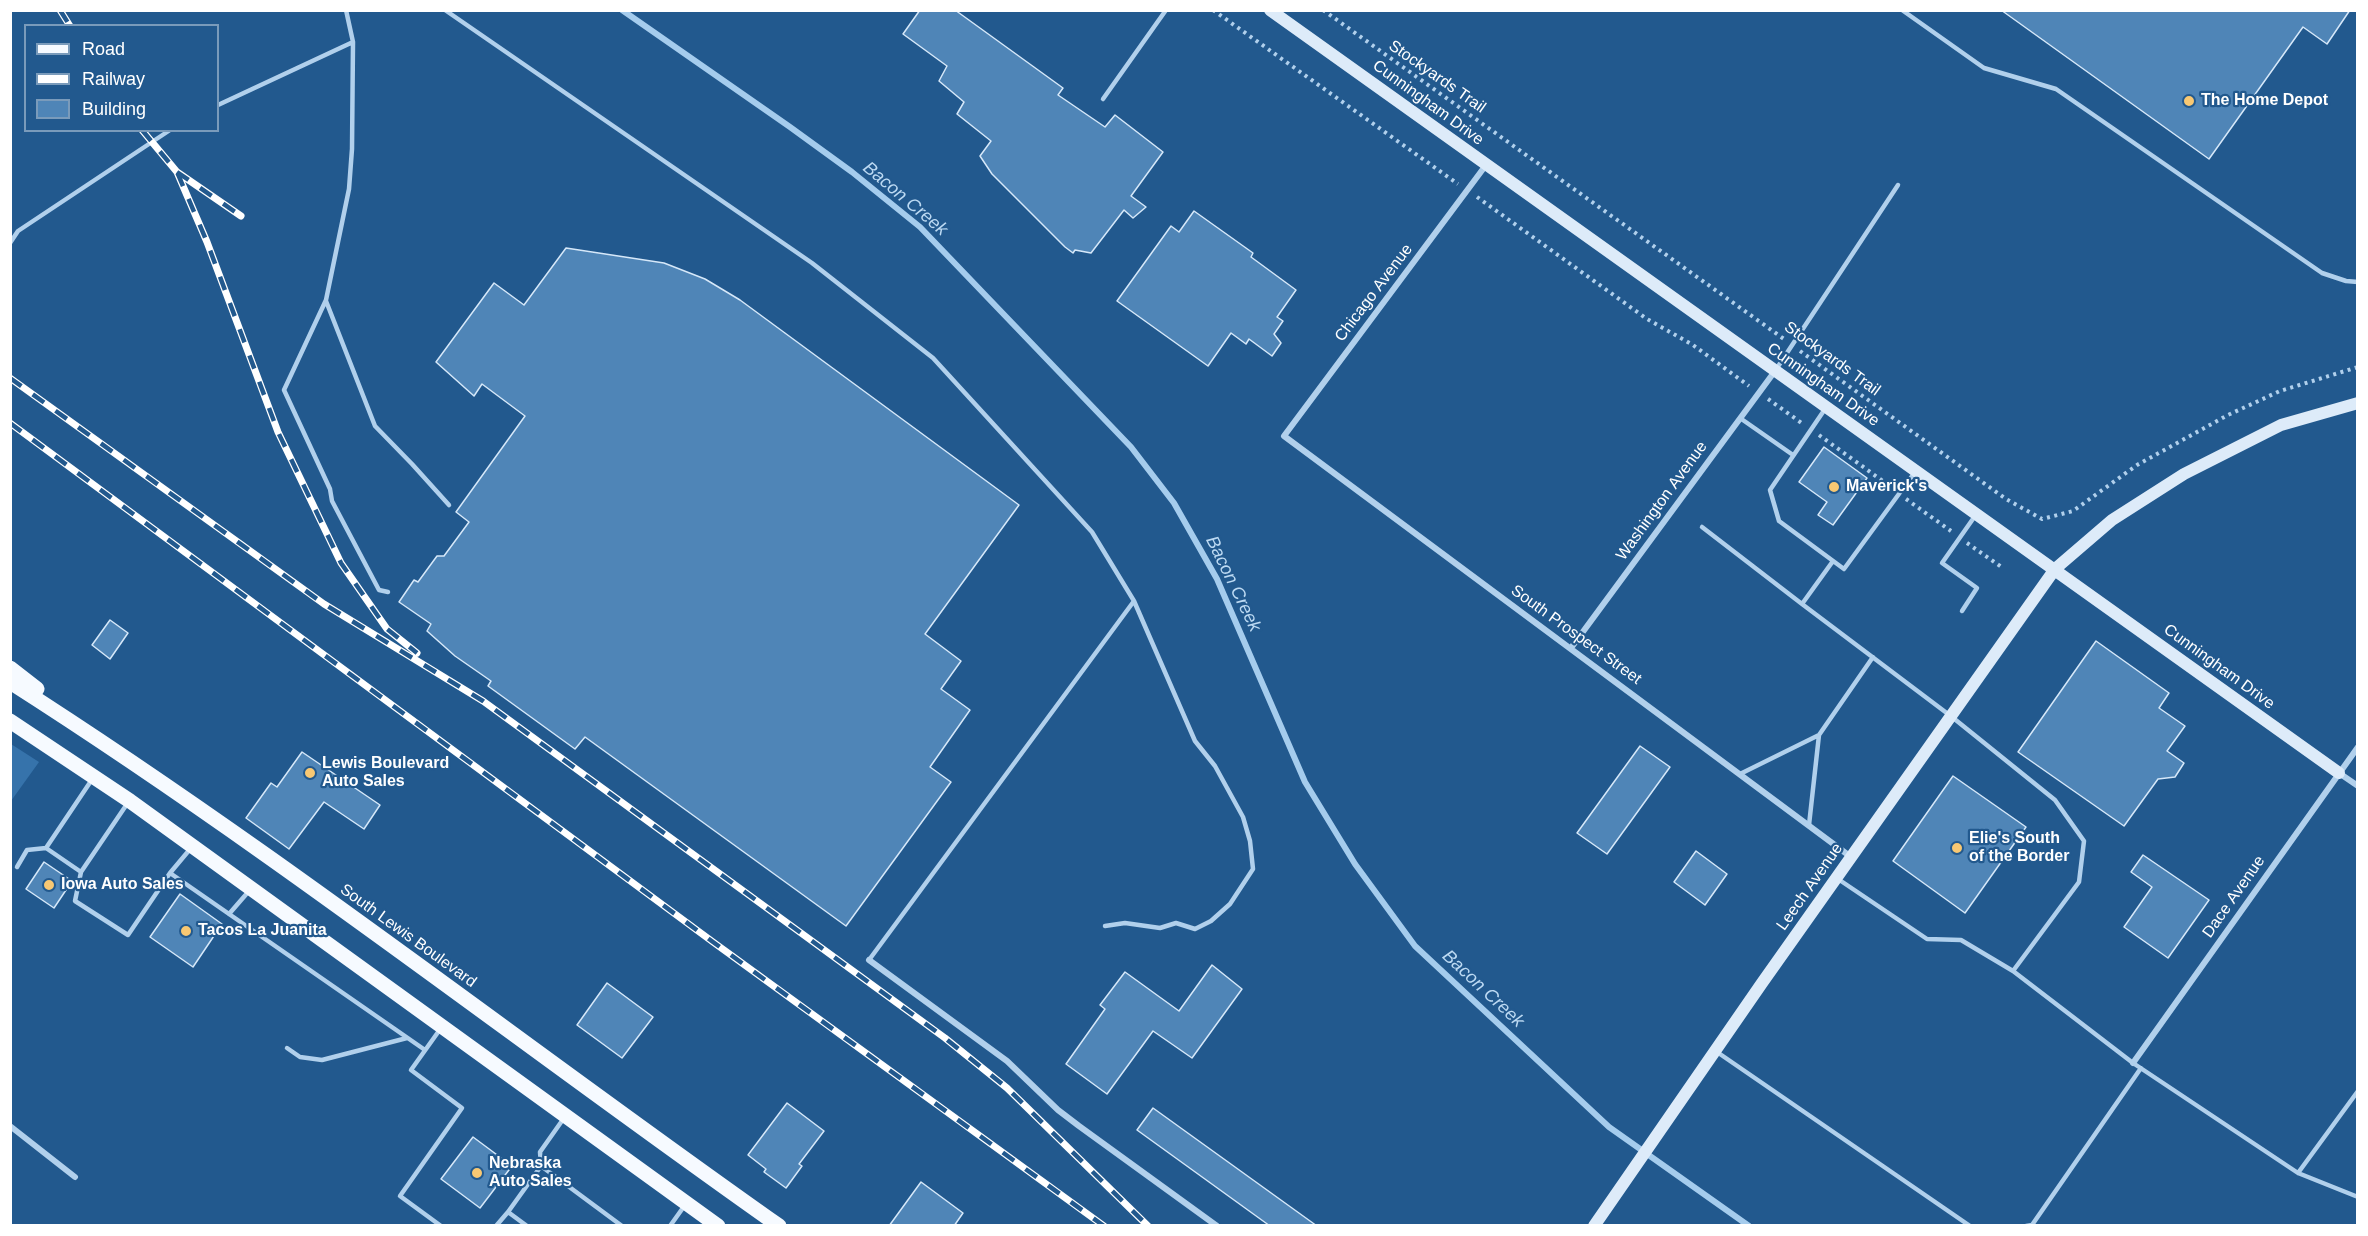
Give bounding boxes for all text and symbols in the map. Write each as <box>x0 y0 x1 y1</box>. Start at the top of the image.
legend <box>24 24 219 132</box>
street label: Stockyards Trail <box>1385 36 1489 118</box>
text: Road <box>82 39 125 59</box>
street label: Cunningham Drive <box>1369 56 1487 150</box>
text: Railway <box>82 69 145 89</box>
place label: The Home Depot <box>2201 91 2328 111</box>
marker: The Home Depot <box>2182 94 2196 108</box>
text: Building <box>82 99 146 119</box>
water label: Bacon Creek <box>858 157 952 241</box>
street label: Chicago Avenue <box>1331 240 1417 346</box>
street label: Stockyards Trail <box>1780 318 1884 400</box>
street label: Cunningham Drive <box>1763 339 1883 431</box>
street label: Washington Avenue <box>1612 438 1712 564</box>
place label: Maverick's <box>1846 477 1927 497</box>
marker: Maverick's <box>1827 480 1841 494</box>
water label: Bacon Creek <box>1200 533 1266 635</box>
street label: South Prospect Street <box>1507 581 1645 689</box>
street label: Cunningham Drive <box>2160 620 2278 714</box>
place label: Lewis Boulevard Auto Sales <box>322 754 449 792</box>
marker: Lewis Boulevard Auto Sales <box>303 766 317 780</box>
place label: Elie's South of the Border <box>1969 829 2069 867</box>
street label: Leech Avenue <box>1773 840 1847 934</box>
marker: Elie's South of the Border <box>1950 841 1964 855</box>
street label: Dace Avenue <box>2199 852 2269 942</box>
place label: Iowa Auto Sales <box>61 875 184 895</box>
marker: Iowa Auto Sales <box>42 878 56 892</box>
street label: South Lewis Boulevard <box>336 880 480 992</box>
place label: Tacos La Juanita <box>198 921 327 941</box>
marker: Tacos La Juanita <box>179 924 193 938</box>
water label: Bacon Creek <box>1438 946 1528 1032</box>
place label: Nebraska Auto Sales <box>489 1154 572 1192</box>
marker: Nebraska Auto Sales <box>470 1166 484 1180</box>

